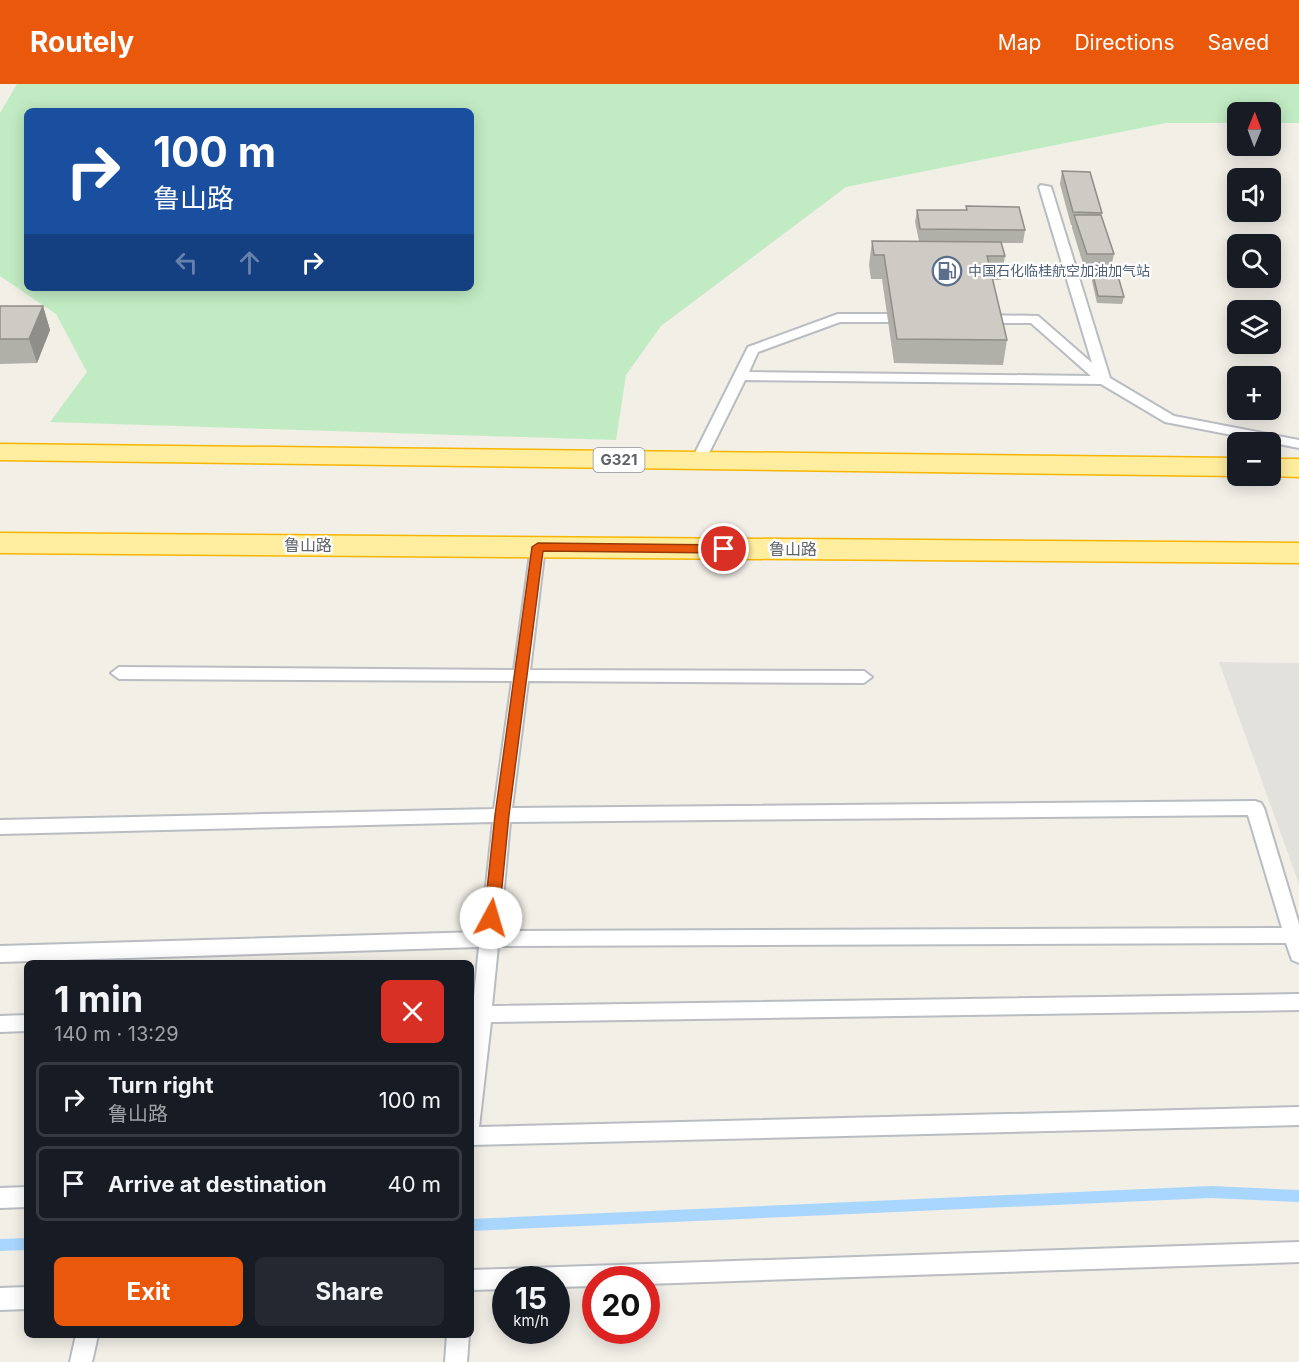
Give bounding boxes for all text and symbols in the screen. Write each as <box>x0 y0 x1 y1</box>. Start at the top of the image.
text: Routely <box>30 25 134 59</box>
text: Map <box>998 30 1041 55</box>
text: Directions <box>1074 30 1175 55</box>
text: Saved <box>1208 30 1269 55</box>
north arrow <box>1227 102 1281 156</box>
map controls <box>1227 102 1281 486</box>
text: 100 m <box>153 126 276 177</box>
icon: right <box>54 132 132 210</box>
button: sound <box>1227 168 1281 222</box>
text: 鲁山路 <box>153 182 234 215</box>
button: search <box>1227 234 1281 288</box>
icon: left <box>170 246 203 279</box>
icon: ahead <box>233 246 266 279</box>
icon: right <box>296 246 329 279</box>
fuel station icon: 中国石化临桂航空加油加气站 <box>931 255 963 287</box>
place label: 中国石化临桂航空加油加气站 <box>968 262 1150 279</box>
button: layers <box>1227 300 1281 354</box>
button: + <box>1227 366 1281 420</box>
button: − <box>1227 432 1281 486</box>
road number: G321 <box>594 448 644 472</box>
pin <box>698 523 749 574</box>
icon: arrive <box>707 532 740 565</box>
street label: 鲁山路 <box>284 535 332 555</box>
street label: 鲁山路 <box>769 539 817 559</box>
position arrow <box>459 886 523 950</box>
text: 1 min <box>54 977 143 1021</box>
button: close <box>381 980 444 1043</box>
text: 140 m · 13:29 <box>54 1022 179 1046</box>
text: Turn right <box>108 1072 214 1098</box>
icon: right <box>57 1083 90 1116</box>
text: 100 m <box>379 1087 441 1113</box>
text: 鲁山路 <box>108 1102 168 1126</box>
icon: arrive <box>57 1167 90 1200</box>
text: Arrive at destination <box>108 1171 327 1197</box>
text: 40 m <box>387 1171 441 1197</box>
button: Exit <box>54 1257 243 1326</box>
button: Share <box>255 1257 444 1326</box>
speed limit sign: 20 <box>582 1266 660 1344</box>
text: 15 <box>515 1280 547 1316</box>
text: km/h <box>513 1311 549 1330</box>

